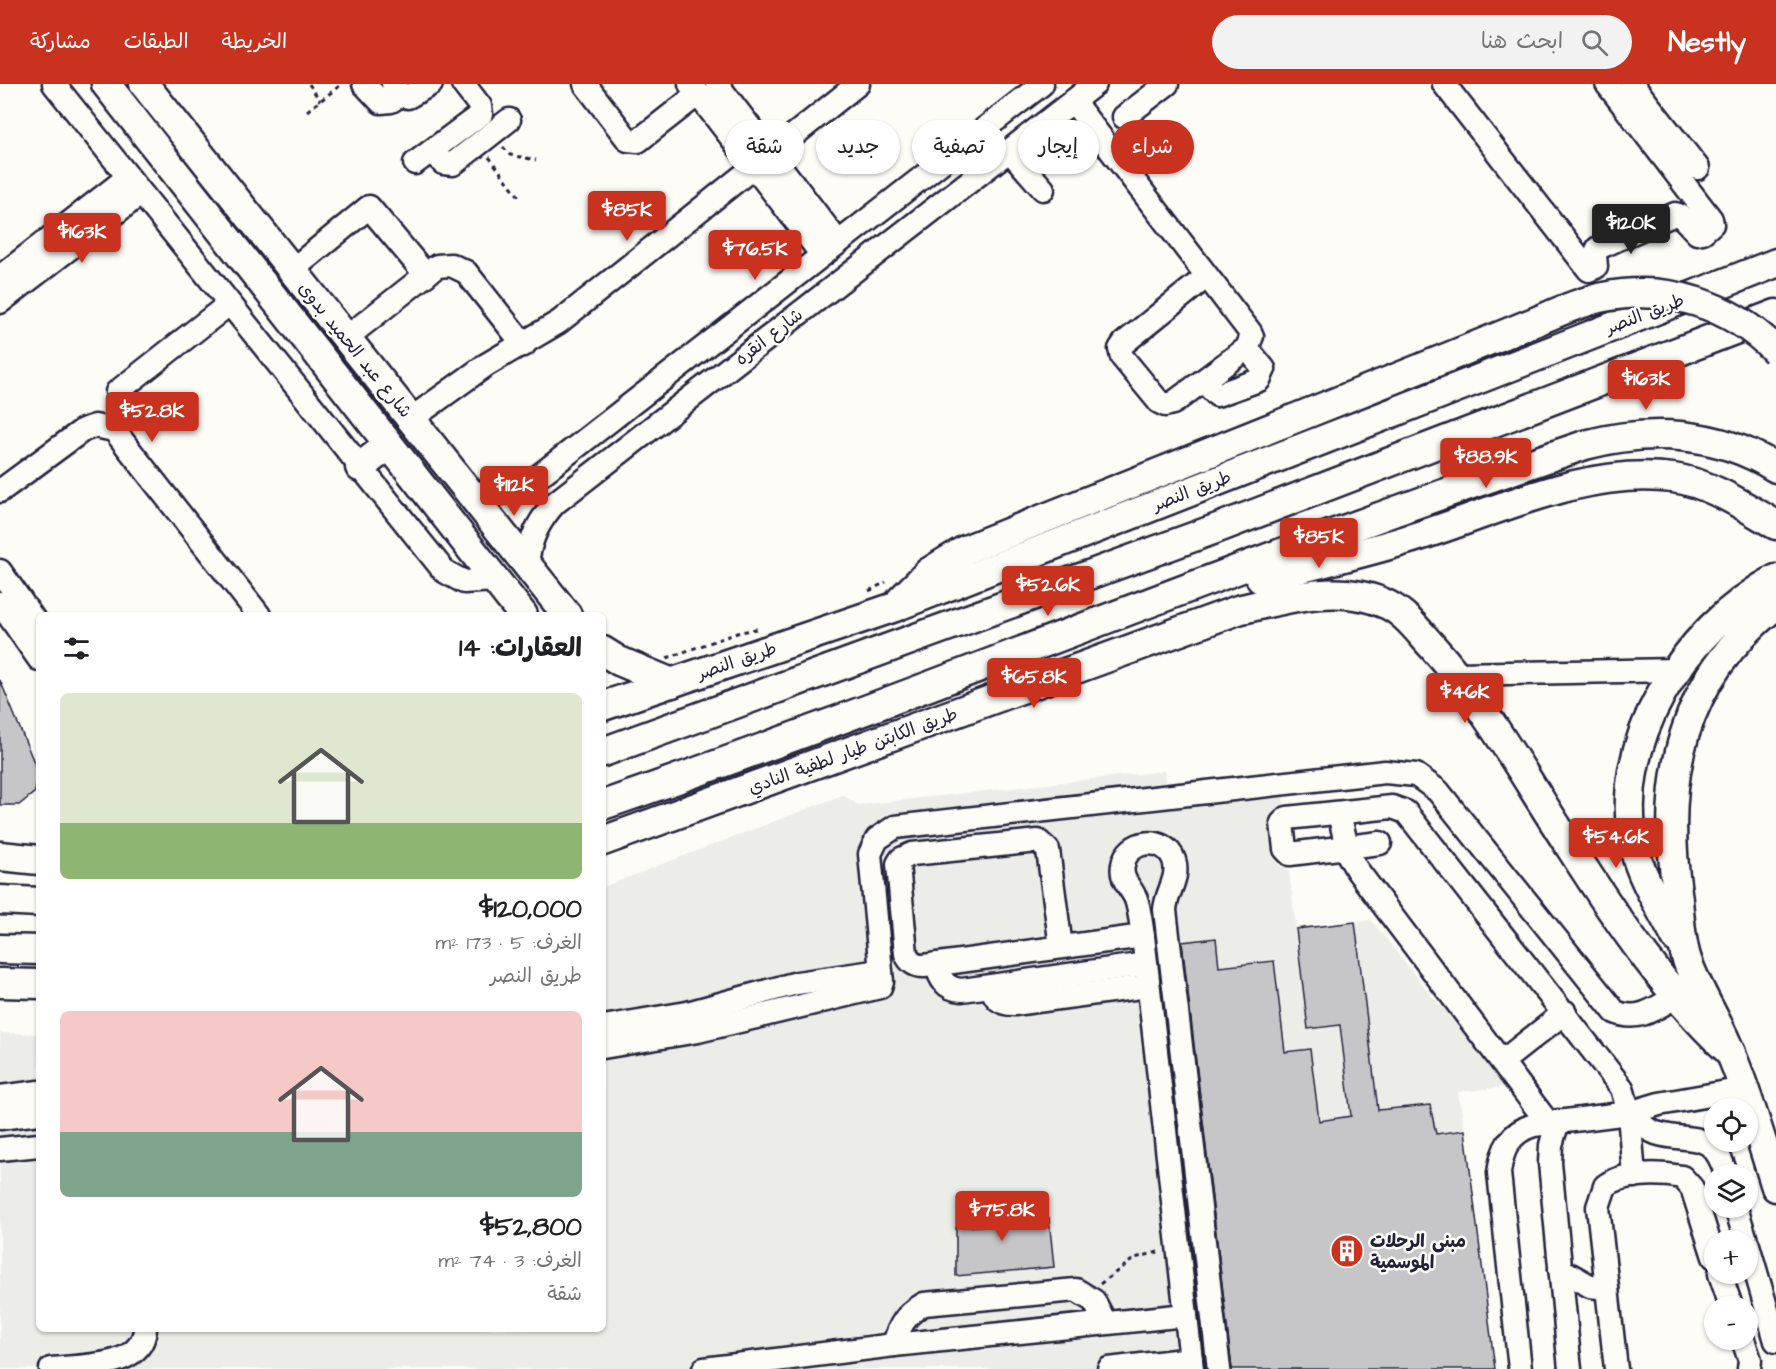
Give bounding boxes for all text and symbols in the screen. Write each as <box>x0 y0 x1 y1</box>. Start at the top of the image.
search box <box>1212 15 1632 69</box>
text: Nestly <box>1668 23 1746 62</box>
text: ابحث هنا <box>1481 26 1563 57</box>
icon: search <box>1578 26 1611 59</box>
text: مشاركة <box>30 27 91 56</box>
text: الطبقات <box>124 27 189 56</box>
text: الخريطة <box>222 27 287 56</box>
chip: شقة <box>725 120 804 174</box>
chip: جديد <box>816 120 900 174</box>
chip: تصفية <box>912 120 1006 174</box>
chip: إيجار <box>1018 120 1099 174</box>
chip: شراء <box>1111 120 1194 174</box>
pin: $85K <box>591 191 663 242</box>
text: $85K <box>602 196 652 224</box>
pin: $120K <box>1589 204 1673 255</box>
text: $120K <box>1606 209 1656 237</box>
pin: $163K <box>40 213 124 264</box>
text: $163K <box>58 218 106 246</box>
pin: $76.5K <box>706 230 804 281</box>
text: $76.5K <box>722 235 788 263</box>
street label: شارع عبد الحميد بدوى <box>292 277 418 423</box>
street label: طريق النصر <box>1600 288 1688 341</box>
street label: شارع انقره <box>730 302 808 372</box>
pin: $163K <box>1604 360 1688 411</box>
text: $163K <box>1622 365 1670 393</box>
pin: $52.8K <box>103 392 201 443</box>
text: $52.8K <box>120 397 184 425</box>
pin: $88.9K <box>1437 438 1535 489</box>
text: $88.9K <box>1454 443 1518 471</box>
street label: طريق النصر <box>1147 465 1235 518</box>
pin: $112K <box>472 466 556 517</box>
text: $112K <box>494 471 534 499</box>
pin: $85K <box>1283 518 1355 569</box>
text: $85K <box>1294 523 1344 551</box>
pin: $52.6K <box>999 566 1097 617</box>
text: $52.6K <box>1016 571 1080 599</box>
text: العقارات: 14 <box>459 630 582 666</box>
icon: filters <box>60 632 93 665</box>
street label: طريق النصر <box>692 636 780 687</box>
pin: $65.8K <box>985 658 1083 709</box>
text: $65.8K <box>1001 663 1067 691</box>
pin: $46K <box>1429 673 1501 724</box>
text: $46K <box>1440 678 1490 706</box>
street label: طريق الكابتن طيار لطفية النادي <box>745 701 961 801</box>
icon: home <box>267 732 375 840</box>
pin: $54.6K <box>1567 818 1665 869</box>
text: $54.6K <box>1583 823 1649 851</box>
text: $120,000 <box>479 891 582 927</box>
text: الغرف: 5 · 173 m² <box>435 929 582 957</box>
text: طريق النصر <box>490 962 582 990</box>
icon: home <box>267 1050 375 1158</box>
map controls <box>1704 1098 1758 1350</box>
button: locate <box>1704 1098 1758 1152</box>
button: layers <box>1704 1164 1758 1218</box>
pin: $75.8K <box>953 1191 1051 1242</box>
text: $75.8K <box>969 1196 1035 1224</box>
text: $52,800 <box>480 1209 582 1245</box>
place label: مبنى الرحلات الموسمية <box>1370 1229 1466 1275</box>
button: + <box>1704 1230 1758 1284</box>
building icon: مبنى الرحلات الموسمية <box>1329 1233 1365 1269</box>
text: الغرف: 3 · 74 m² <box>439 1247 582 1275</box>
text: شقة <box>547 1280 582 1308</box>
button: − <box>1704 1296 1758 1350</box>

